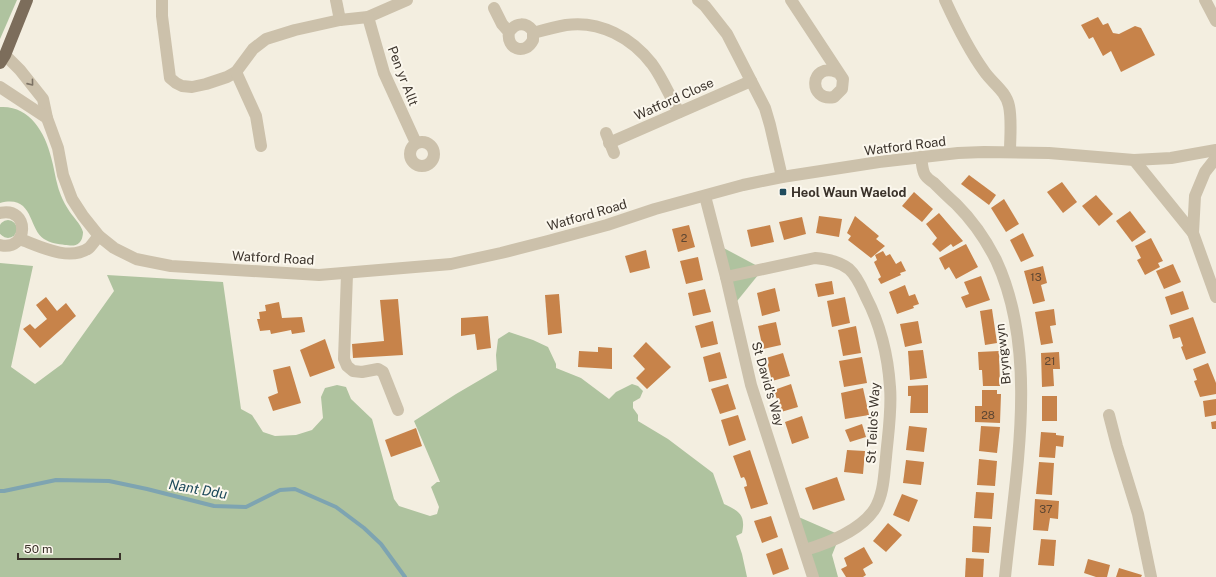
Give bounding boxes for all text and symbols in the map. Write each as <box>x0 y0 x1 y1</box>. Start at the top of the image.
street label: Pen yr Allt <box>385 44 421 108</box>
street label: Watford Close <box>632 75 716 123</box>
one-way arrow <box>27 79 34 86</box>
street label: Watford Road <box>863 134 947 158</box>
place label: Heol Waun Waelod <box>791 185 906 200</box>
marker: Heol Waun Waelod <box>778 187 788 197</box>
street label: Watford Road <box>545 196 629 234</box>
house number: 2 <box>681 232 688 244</box>
street label: Watford Road <box>231 248 315 268</box>
house number: 13 <box>1030 271 1042 283</box>
street label: Bryngwyn <box>992 323 1014 385</box>
street label: St David's Way <box>749 340 787 428</box>
house number: 21 <box>1044 355 1056 367</box>
street label: St Teilo's Way <box>863 382 883 464</box>
house number: 28 <box>981 409 995 421</box>
water label: Nant Ddu <box>167 476 229 502</box>
house number: 37 <box>1039 503 1053 515</box>
scale bar <box>18 535 120 561</box>
text: 50 m <box>24 542 52 556</box>

